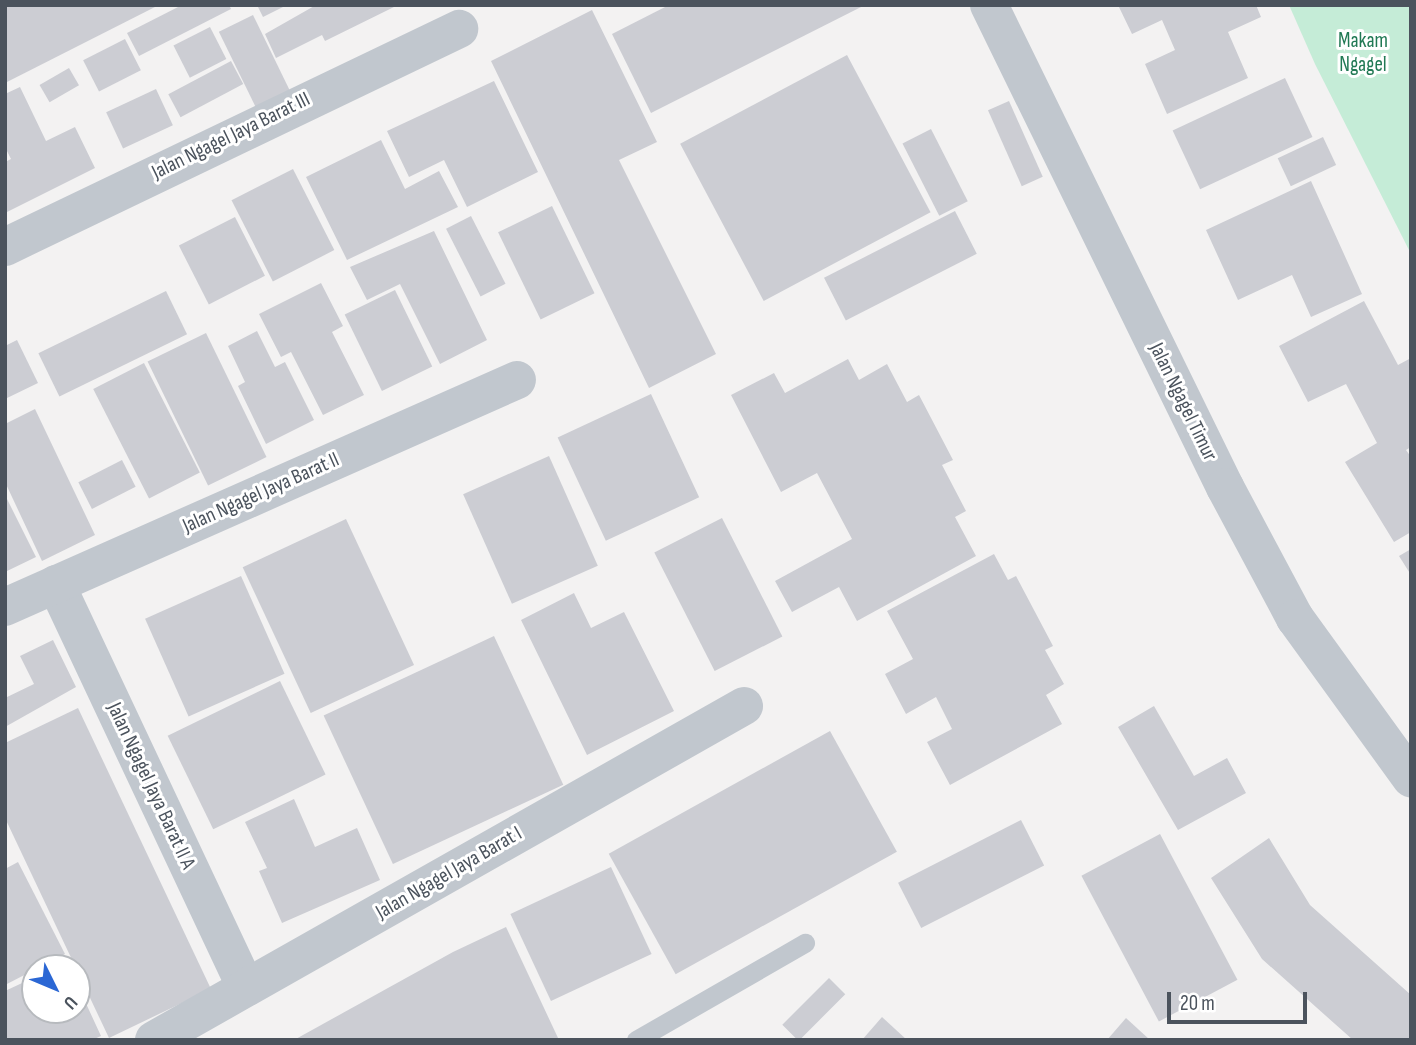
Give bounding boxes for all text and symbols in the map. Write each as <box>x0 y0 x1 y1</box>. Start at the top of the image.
park label: Makam Ngagel <box>1338 28 1388 78</box>
street label: Jalan Ngagel Jaya Barat III <box>148 87 314 185</box>
street label: Jalan Ngagel Timur <box>1144 339 1222 465</box>
street label: Jalan Ngagel Jaya Barat II <box>179 447 343 539</box>
street label: Jalan Ngagel Jaya Barat II A <box>101 699 201 873</box>
street label: Jalan Ngagel Jaya Barat I <box>372 821 526 925</box>
north arrow <box>21 954 91 1024</box>
scale bar <box>1171 978 1311 1022</box>
text: U <box>58 991 82 1014</box>
text: 20 m <box>1180 991 1215 1016</box>

